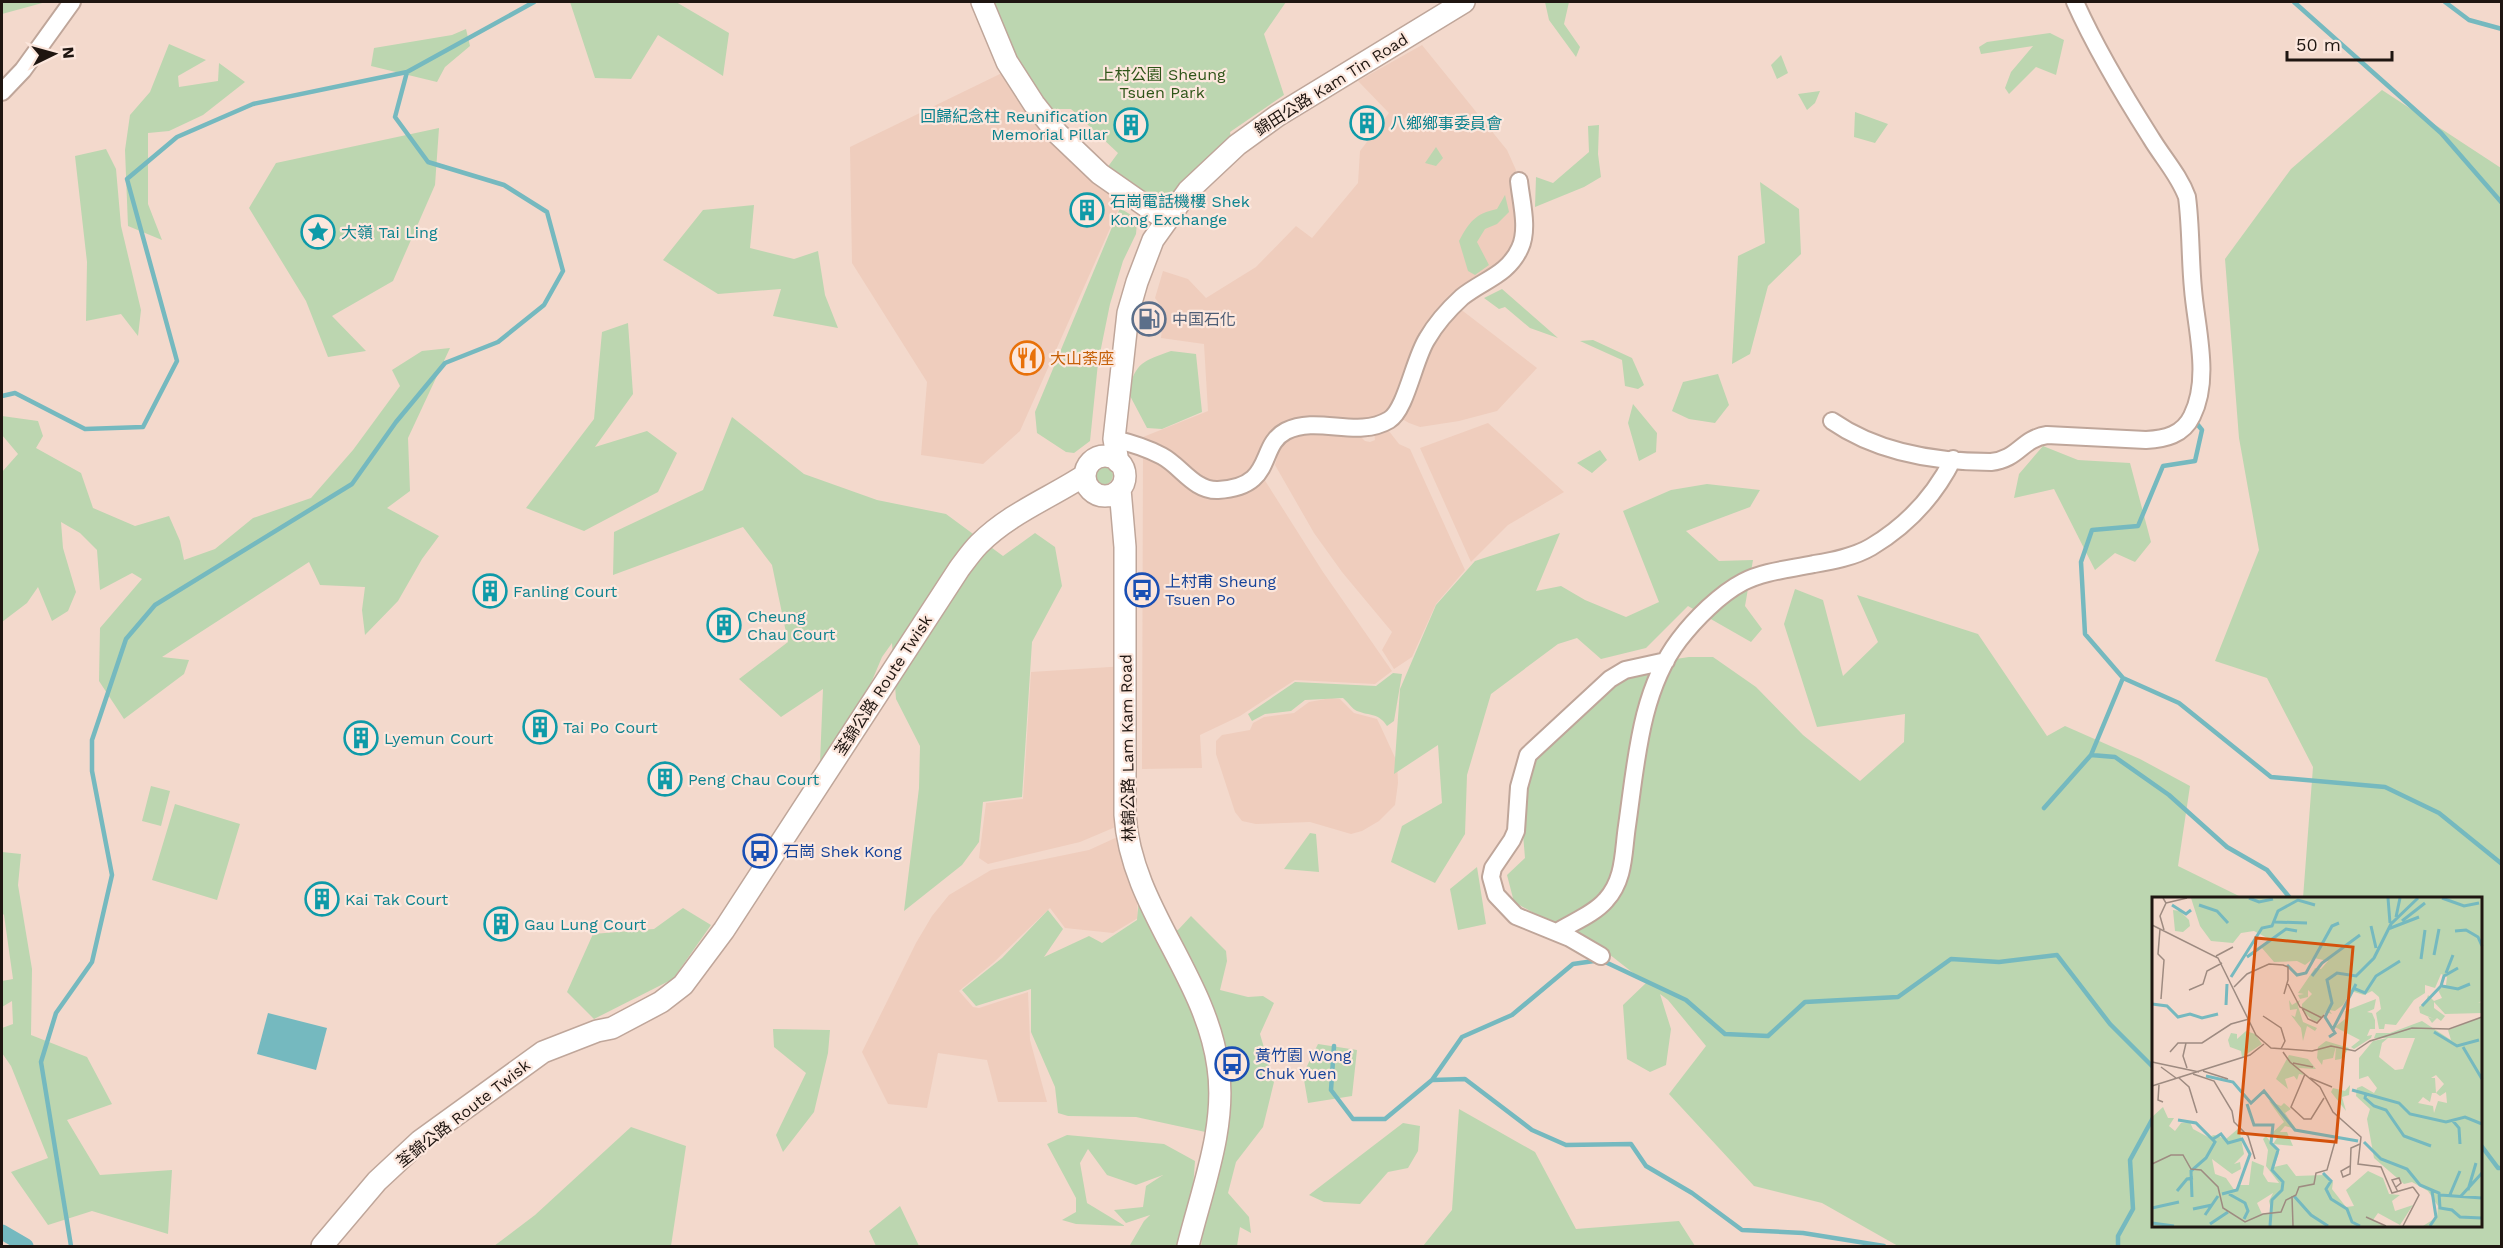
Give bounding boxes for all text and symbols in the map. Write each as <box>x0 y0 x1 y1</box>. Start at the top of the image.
north arrow <box>24 24 84 84</box>
scale bar <box>2287 24 2392 62</box>
street label: 錦田公路 Kam Tin Road <box>1251 29 1411 139</box>
text: 50 m <box>2296 34 2341 55</box>
text: N <box>58 46 78 59</box>
park label: 上村公園 Sheung Tsuen Park <box>1098 65 1226 102</box>
building icon: 八鄉鄉事委員會 <box>1349 105 1385 141</box>
place label: 回歸紀念柱 Reunification Memorial Pillar <box>920 107 1108 144</box>
building icon: 回歸紀念柱 Reunification Memorial Pillar <box>1113 107 1149 143</box>
place label: 八鄉鄉事委員會 <box>1390 114 1502 133</box>
building icon: 石崗電話機樓 Shek Kong Exchange <box>1069 192 1105 228</box>
place label: 石崗電話機樓 Shek Kong Exchange <box>1110 192 1250 229</box>
place icon: 大嶺 Tai Ling <box>300 214 336 250</box>
place label: 大嶺 Tai Ling <box>341 223 438 242</box>
fuel station icon: 中国石化 <box>1131 301 1167 337</box>
place label: 中国石化 <box>1172 310 1236 329</box>
restaurant icon: 大山荼座 <box>1009 340 1045 376</box>
place label: 大山荼座 <box>1050 349 1114 368</box>
bus stop icon: 上村甫 Sheung Tsuen Po <box>1124 572 1160 608</box>
place label: 上村甫 Sheung Tsuen Po <box>1165 572 1277 609</box>
building icon: Fanling Court <box>472 573 508 609</box>
place label: Fanling Court <box>513 582 617 601</box>
building icon: Cheung Chau Court <box>706 607 742 643</box>
place label: Cheung Chau Court <box>747 607 836 644</box>
street label: 荃錦公路 Route Twisk <box>831 611 936 759</box>
street label: 林錦公路 Lam Kam Road <box>1116 654 1139 842</box>
building icon: Tai Po Court <box>522 709 558 745</box>
place label: Tai Po Court <box>563 718 658 737</box>
building icon: Lyemun Court <box>343 720 379 756</box>
place label: Lyemun Court <box>384 729 494 748</box>
building icon: Peng Chau Court <box>647 761 683 797</box>
place label: Peng Chau Court <box>688 770 819 789</box>
bus stop icon: 石崗 Shek Kong <box>742 833 778 869</box>
place label: 石崗 Shek Kong <box>783 842 902 861</box>
building icon: Kai Tak Court <box>304 881 340 917</box>
place label: Kai Tak Court <box>345 890 448 909</box>
inset map <box>2152 897 2482 1227</box>
building icon: Gau Lung Court <box>483 906 519 942</box>
place label: Gau Lung Court <box>524 915 647 934</box>
bus stop icon: 黃竹園 Wong Chuk Yuen <box>1214 1046 1250 1082</box>
place label: 黃竹園 Wong Chuk Yuen <box>1255 1046 1352 1083</box>
street label: 荃錦公路 Route Twisk <box>393 1055 534 1171</box>

